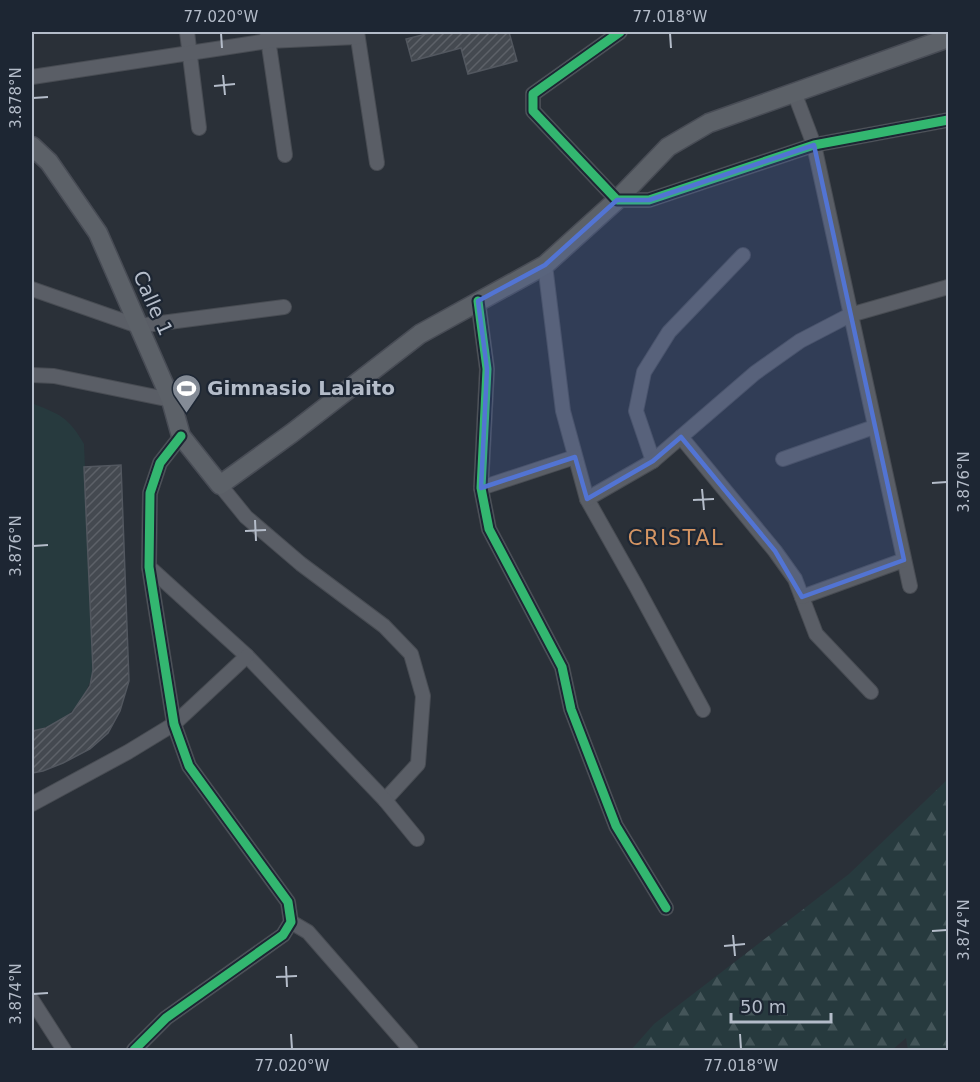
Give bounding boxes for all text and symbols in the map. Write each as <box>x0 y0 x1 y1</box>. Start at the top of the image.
text: 77.020°W <box>184 8 259 26</box>
text: 77.018°W <box>633 8 708 26</box>
text: 3.878°N <box>7 67 25 129</box>
street label: Calle 1 <box>128 267 178 339</box>
sports icon: Gimnasio Lalaito <box>170 372 202 414</box>
place label: Gimnasio Lalaito <box>207 376 395 400</box>
text: 3.876°N <box>955 451 973 513</box>
text: 3.876°N <box>7 515 25 577</box>
district label: CRISTAL <box>628 526 724 550</box>
text: 3.874°N <box>955 899 973 961</box>
text: 3.874°N <box>7 963 25 1025</box>
scale bar <box>731 986 832 1024</box>
text: 50 m <box>740 996 786 1017</box>
text: 77.020°W <box>255 1057 330 1075</box>
text: 77.018°W <box>704 1057 779 1075</box>

